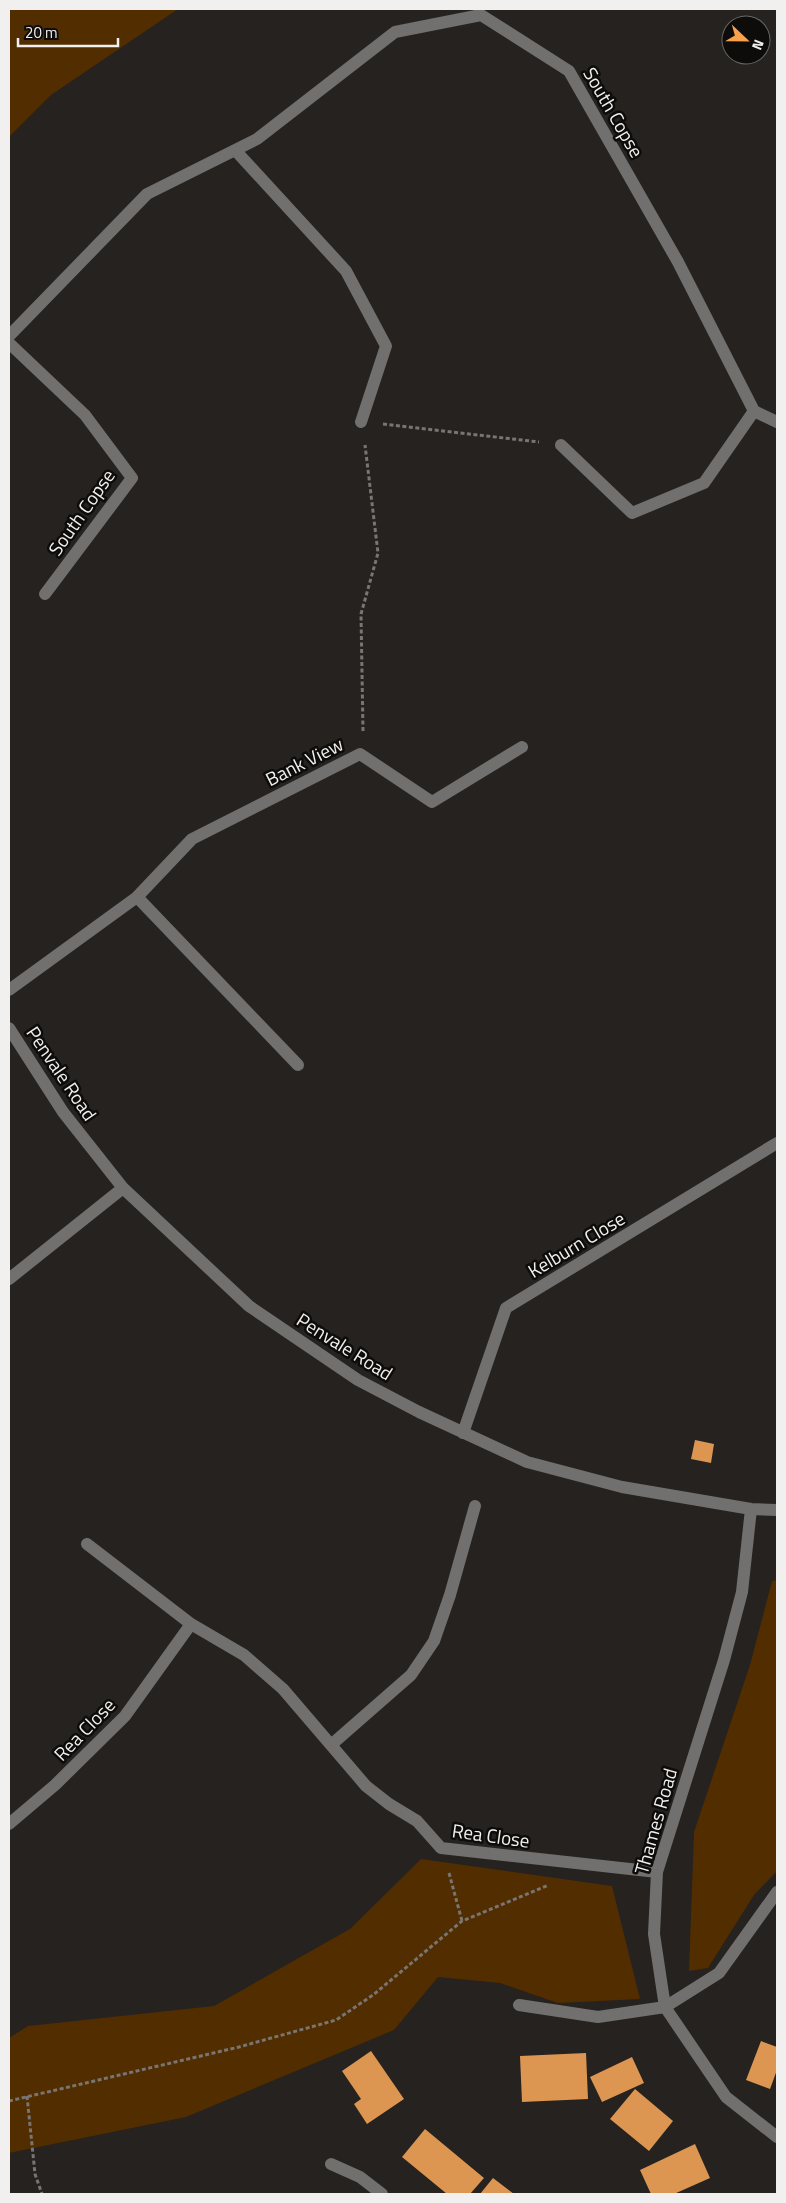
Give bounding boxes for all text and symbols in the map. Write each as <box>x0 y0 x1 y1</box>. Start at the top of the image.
scale bar <box>18 15 118 47</box>
north arrow <box>721 15 771 65</box>
text: 20 m <box>25 21 58 44</box>
text: N <box>747 37 770 53</box>
street label: South Copse <box>576 61 652 163</box>
street label: South Copse <box>40 463 122 561</box>
street label: Bank View <box>260 729 348 793</box>
street label: Penvale Road <box>20 1020 104 1126</box>
street label: Kelburn Close <box>522 1204 630 1284</box>
street label: Penvale Road <box>291 1305 399 1387</box>
street label: Rea Close <box>46 1691 122 1767</box>
street label: Thames Road <box>626 1764 684 1878</box>
street label: Rea Close <box>450 1815 532 1855</box>

